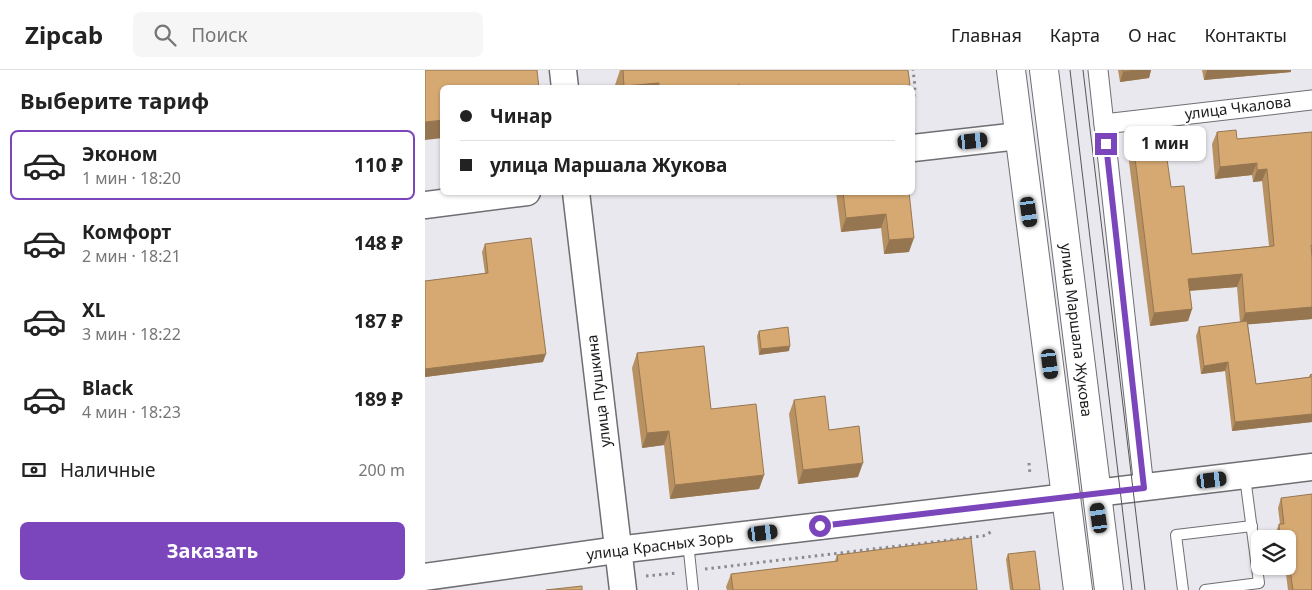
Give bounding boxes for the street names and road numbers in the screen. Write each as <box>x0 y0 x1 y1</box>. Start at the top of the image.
street label: улица Чкалова <box>1184 91 1292 123</box>
street label: улица Маршала Жукова <box>1056 242 1098 418</box>
street label: улица Пушкина <box>581 334 615 449</box>
street label: улица Красных Зорь <box>585 526 734 564</box>

